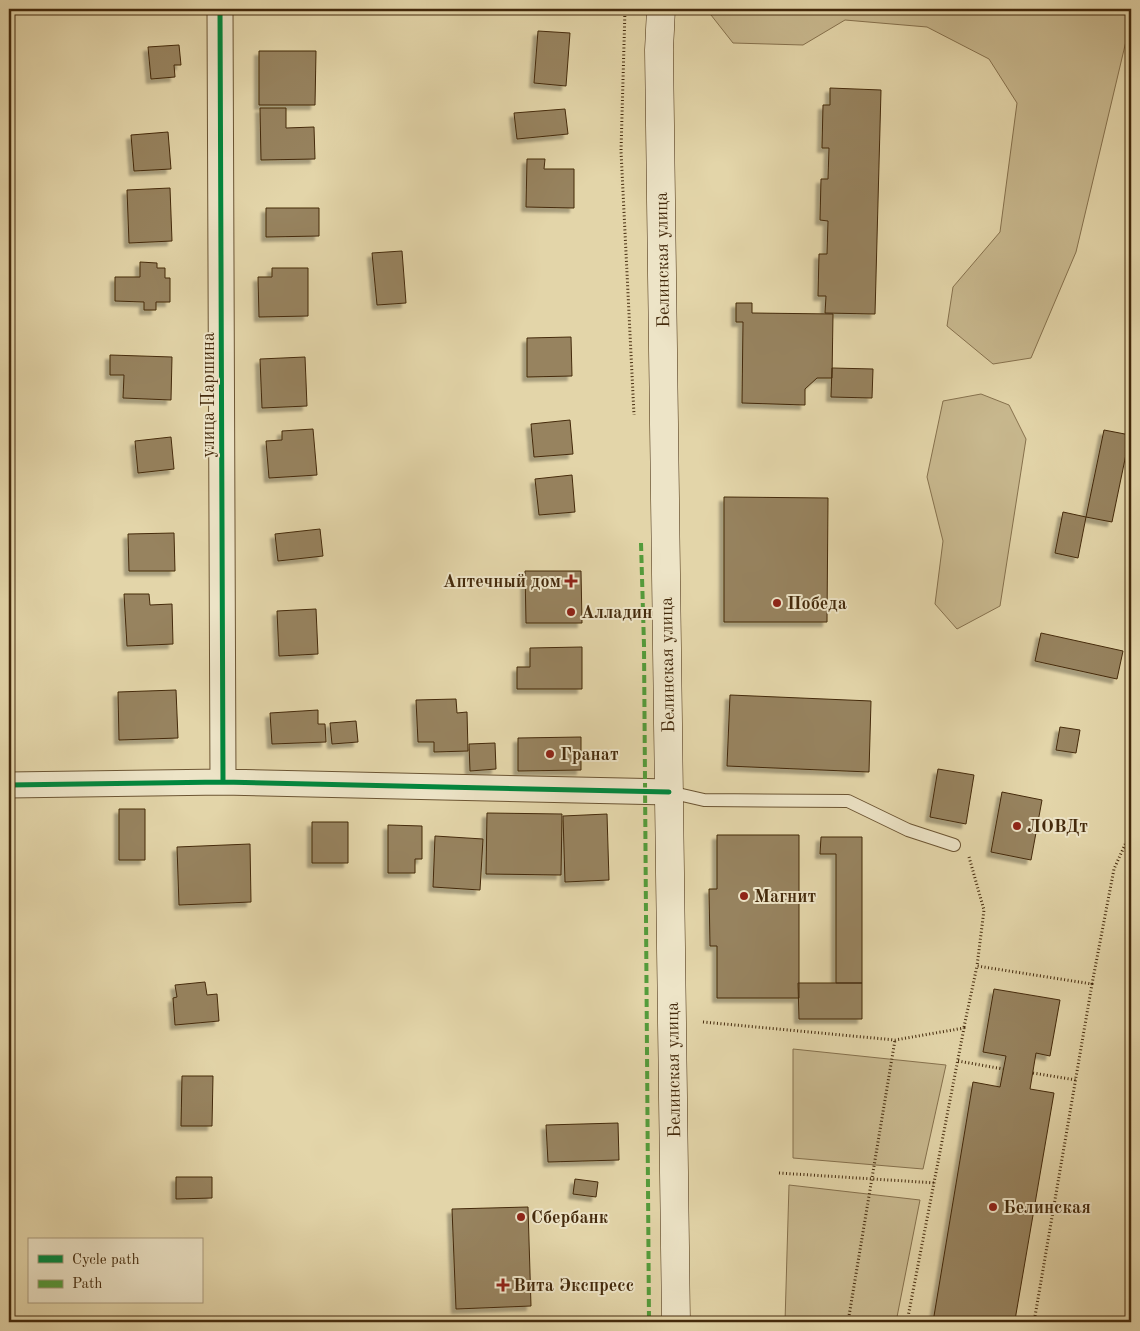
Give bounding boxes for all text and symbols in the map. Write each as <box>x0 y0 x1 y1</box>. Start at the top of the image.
street label: Белинская улица <box>653 192 673 328</box>
street label: улица Паршина <box>200 332 218 458</box>
place label: Аптечный дом <box>443 573 561 591</box>
marker: Аптечный дом <box>565 575 577 587</box>
place label: Победа <box>787 595 847 613</box>
street label: Белинская улица <box>658 597 678 733</box>
marker: Победа <box>771 597 783 609</box>
place label: Алладин <box>581 604 652 622</box>
marker: Алладин <box>565 606 577 618</box>
place label: Гранат <box>560 746 619 764</box>
marker: Гранат <box>544 748 556 760</box>
place label: ЛОВДт <box>1027 818 1088 836</box>
marker: ЛОВДт <box>1011 820 1023 832</box>
place label: Магнит <box>754 888 817 906</box>
marker: Магнит <box>738 890 750 902</box>
street label: Белинская улица <box>664 1002 684 1138</box>
place label: Белинская <box>1003 1199 1091 1217</box>
marker: Белинская <box>987 1201 999 1213</box>
place label: Сбербанк <box>531 1209 609 1227</box>
marker: Сбербанк <box>515 1211 527 1223</box>
legend <box>28 1238 202 1304</box>
text: Cycle path <box>72 1253 140 1268</box>
text: Path <box>72 1277 102 1292</box>
place label: Вита Экспресс <box>513 1277 634 1295</box>
marker: Вита Экспресс <box>497 1279 509 1291</box>

